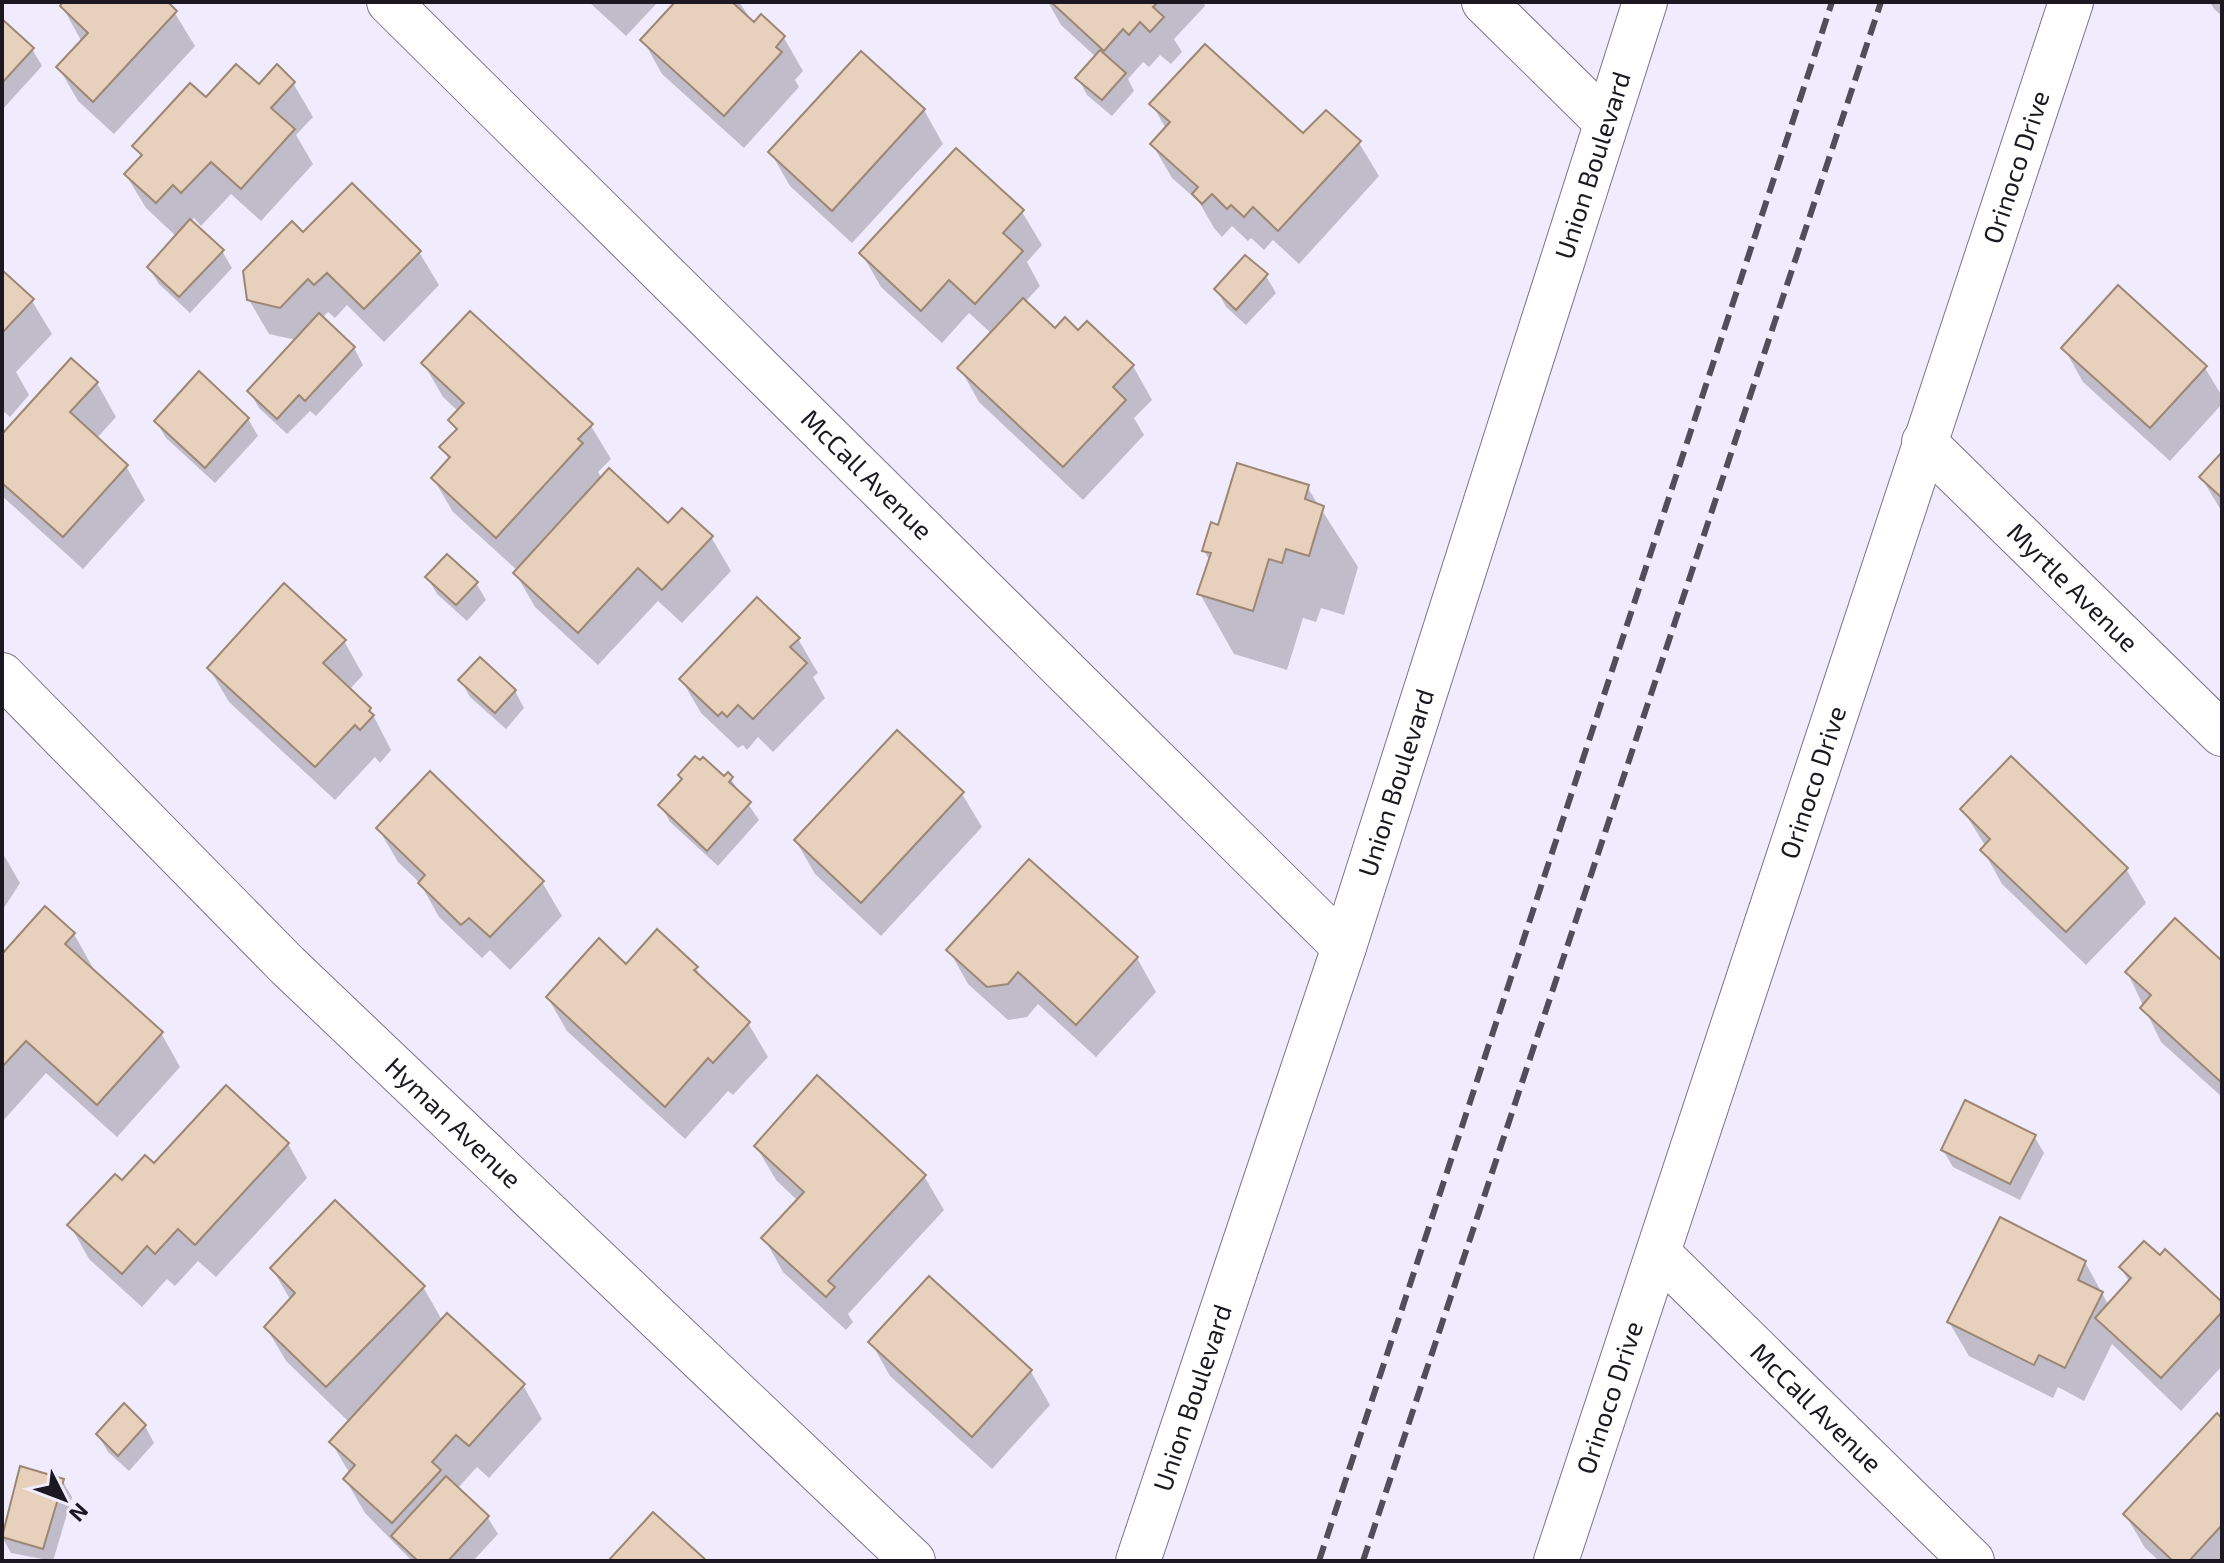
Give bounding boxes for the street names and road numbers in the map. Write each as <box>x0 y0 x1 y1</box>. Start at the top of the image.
street label: Union Boulevard <box>1547 67 1636 262</box>
street label: Orinoco Drive <box>1975 86 2055 247</box>
street label: McCall Avenue <box>796 402 940 545</box>
street label: Myrtle Avenue <box>2002 516 2146 657</box>
street label: Union Boulevard <box>1351 685 1439 880</box>
street label: Orinoco Drive <box>1772 702 1851 862</box>
street label: Hyman Avenue <box>380 1050 528 1194</box>
street label: Union Boulevard <box>1146 1300 1237 1495</box>
street label: Orinoco Drive <box>1569 1317 1648 1478</box>
street label: McCall Avenue <box>1745 1336 1889 1478</box>

